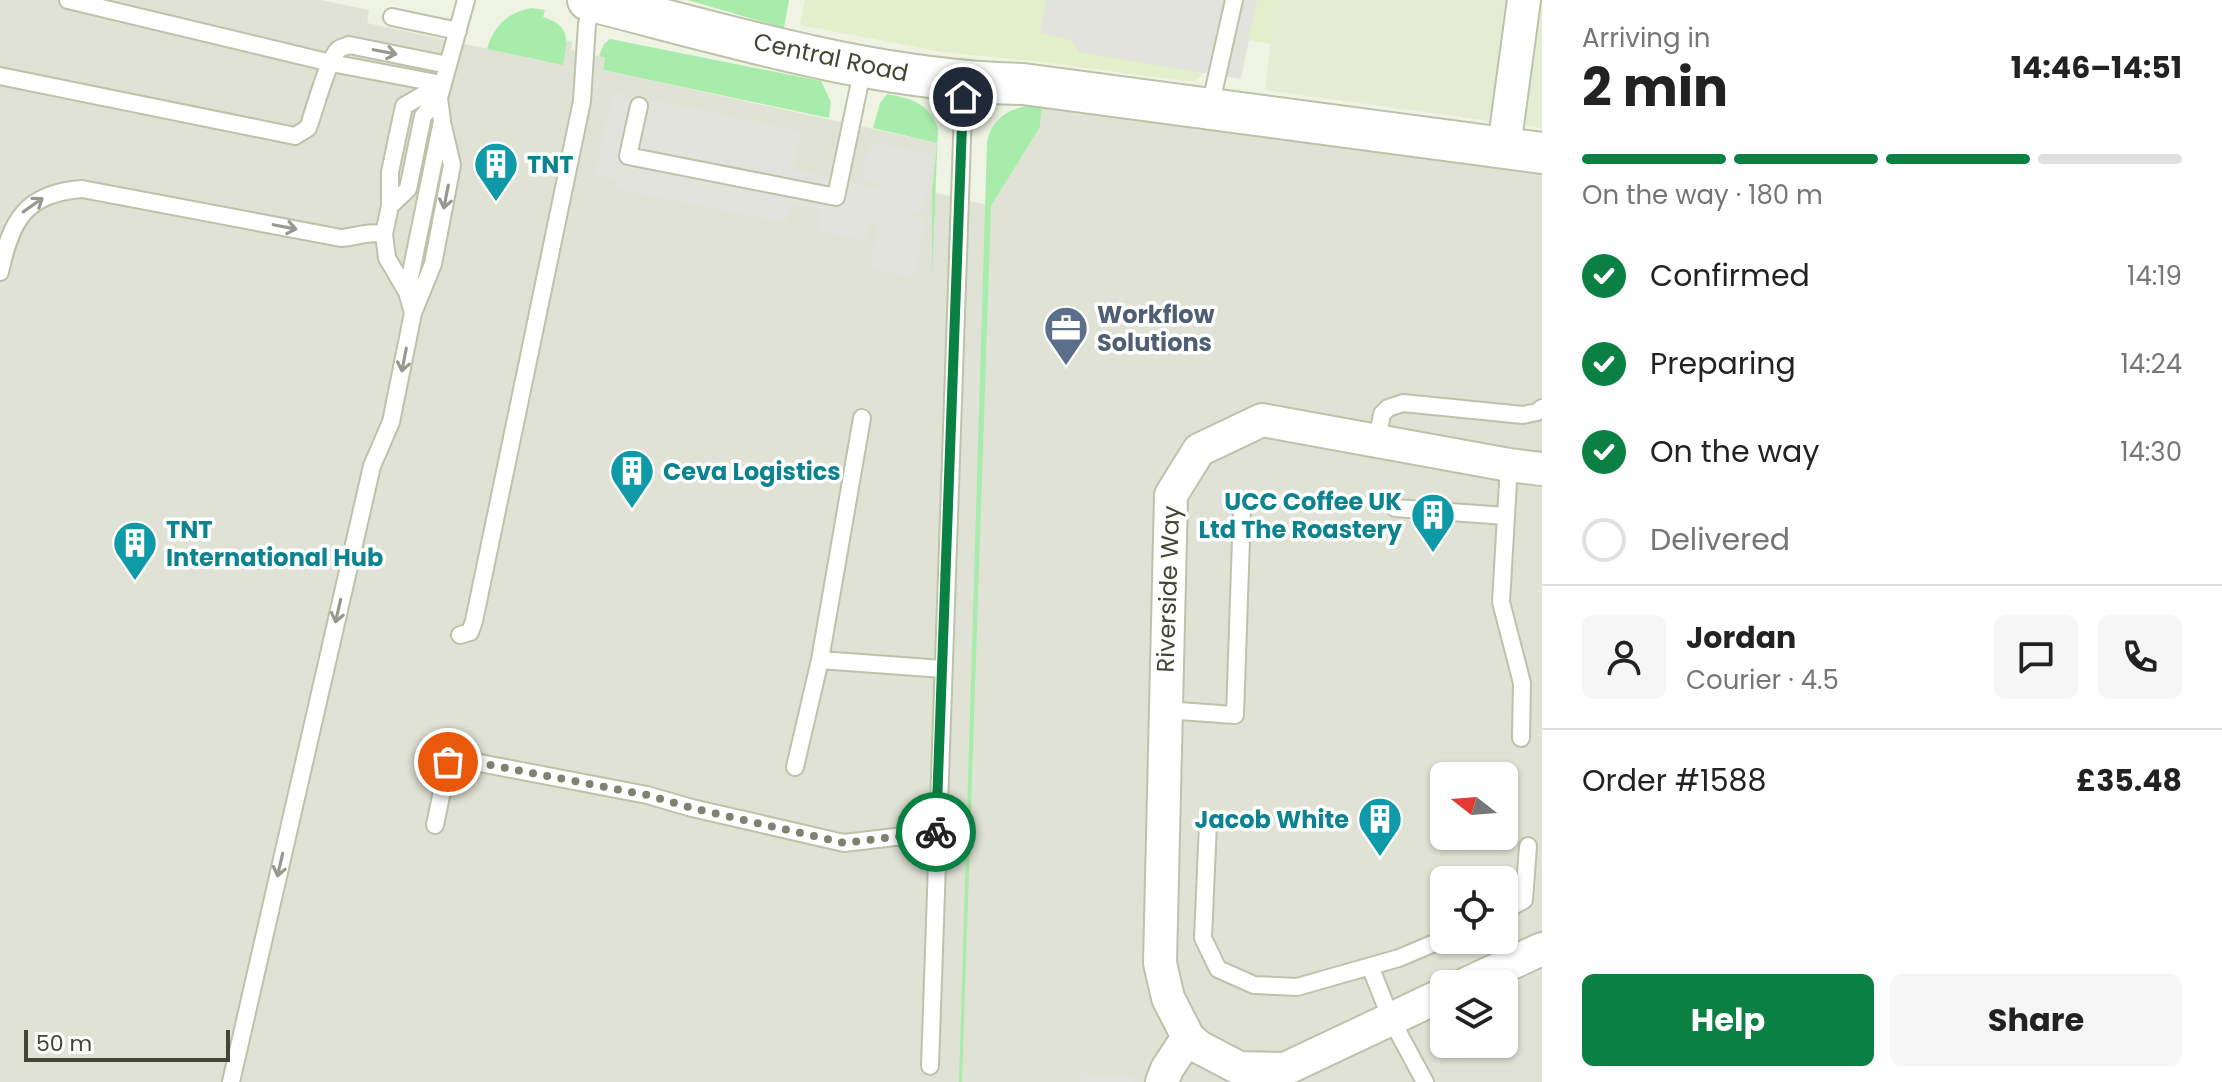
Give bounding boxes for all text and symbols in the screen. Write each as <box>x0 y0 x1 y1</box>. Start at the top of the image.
text: Arriving in <box>1582 20 1711 56</box>
street label: Central Road <box>751 24 911 90</box>
one-way arrow <box>372 46 397 61</box>
text: 14:46–14:51 <box>2011 46 2182 89</box>
text: 2 min <box>1582 51 1728 124</box>
pin <box>929 63 997 131</box>
icon: home <box>941 75 985 119</box>
building icon: TNT <box>472 140 520 203</box>
place label: TNT <box>527 148 573 181</box>
text: On the way · 180 m <box>1582 177 1823 213</box>
one-way arrow <box>438 184 453 209</box>
one-way arrow <box>22 197 43 214</box>
one-way arrow <box>272 221 298 236</box>
icon: check <box>1582 254 1626 298</box>
text: Confirmed <box>1650 254 1810 297</box>
text: 14:19 <box>2127 258 2182 294</box>
place label: Workflow Solutions <box>1097 298 1215 359</box>
office icon: Workflow Solutions <box>1042 304 1090 367</box>
icon: check <box>1582 342 1626 386</box>
text: Preparing <box>1650 342 1796 385</box>
text: 14:24 <box>2120 346 2182 382</box>
one-way arrow <box>395 347 410 372</box>
icon: check <box>1582 430 1626 474</box>
text: On the way <box>1650 430 1819 473</box>
text: 14:30 <box>2120 434 2182 470</box>
building icon: Ceva Logistics <box>608 447 656 510</box>
place label: Ceva Logistics <box>663 455 841 488</box>
place label: UCC Coffee UK Ltd The Roastery <box>1199 485 1403 546</box>
building icon: UCC Coffee UK Ltd The Roastery <box>1409 491 1457 554</box>
street label: Riverside Way <box>1149 505 1187 673</box>
place label: TNT International Hub <box>166 513 383 574</box>
text: Delivered <box>1650 518 1790 561</box>
building icon: TNT International Hub <box>111 519 159 582</box>
one-way arrow <box>330 598 345 623</box>
button: person <box>1582 615 1666 699</box>
button: chat <box>1994 615 2078 699</box>
button: phone <box>2098 615 2182 699</box>
text: Jordan <box>1686 616 1796 659</box>
text: Courier · 4.5 <box>1686 662 1839 698</box>
pin <box>414 728 482 796</box>
icon: bag <box>426 740 470 784</box>
text: Order #1588 <box>1582 759 1766 802</box>
text: £35.48 <box>2076 759 2182 802</box>
north arrow <box>1430 762 1518 850</box>
map controls <box>1430 762 1518 1058</box>
courier <box>896 792 976 872</box>
building icon: Jacob White <box>1356 795 1404 858</box>
place label: Jacob White <box>1195 803 1349 836</box>
icon: bike <box>914 810 958 854</box>
one-way arrow <box>272 851 287 877</box>
button: locate <box>1430 866 1518 954</box>
button: layers <box>1430 970 1518 1058</box>
button: Help <box>1582 974 1874 1066</box>
button: Share <box>1890 974 2182 1066</box>
scale bar <box>24 1026 230 1062</box>
text: 50 m <box>36 1028 92 1059</box>

